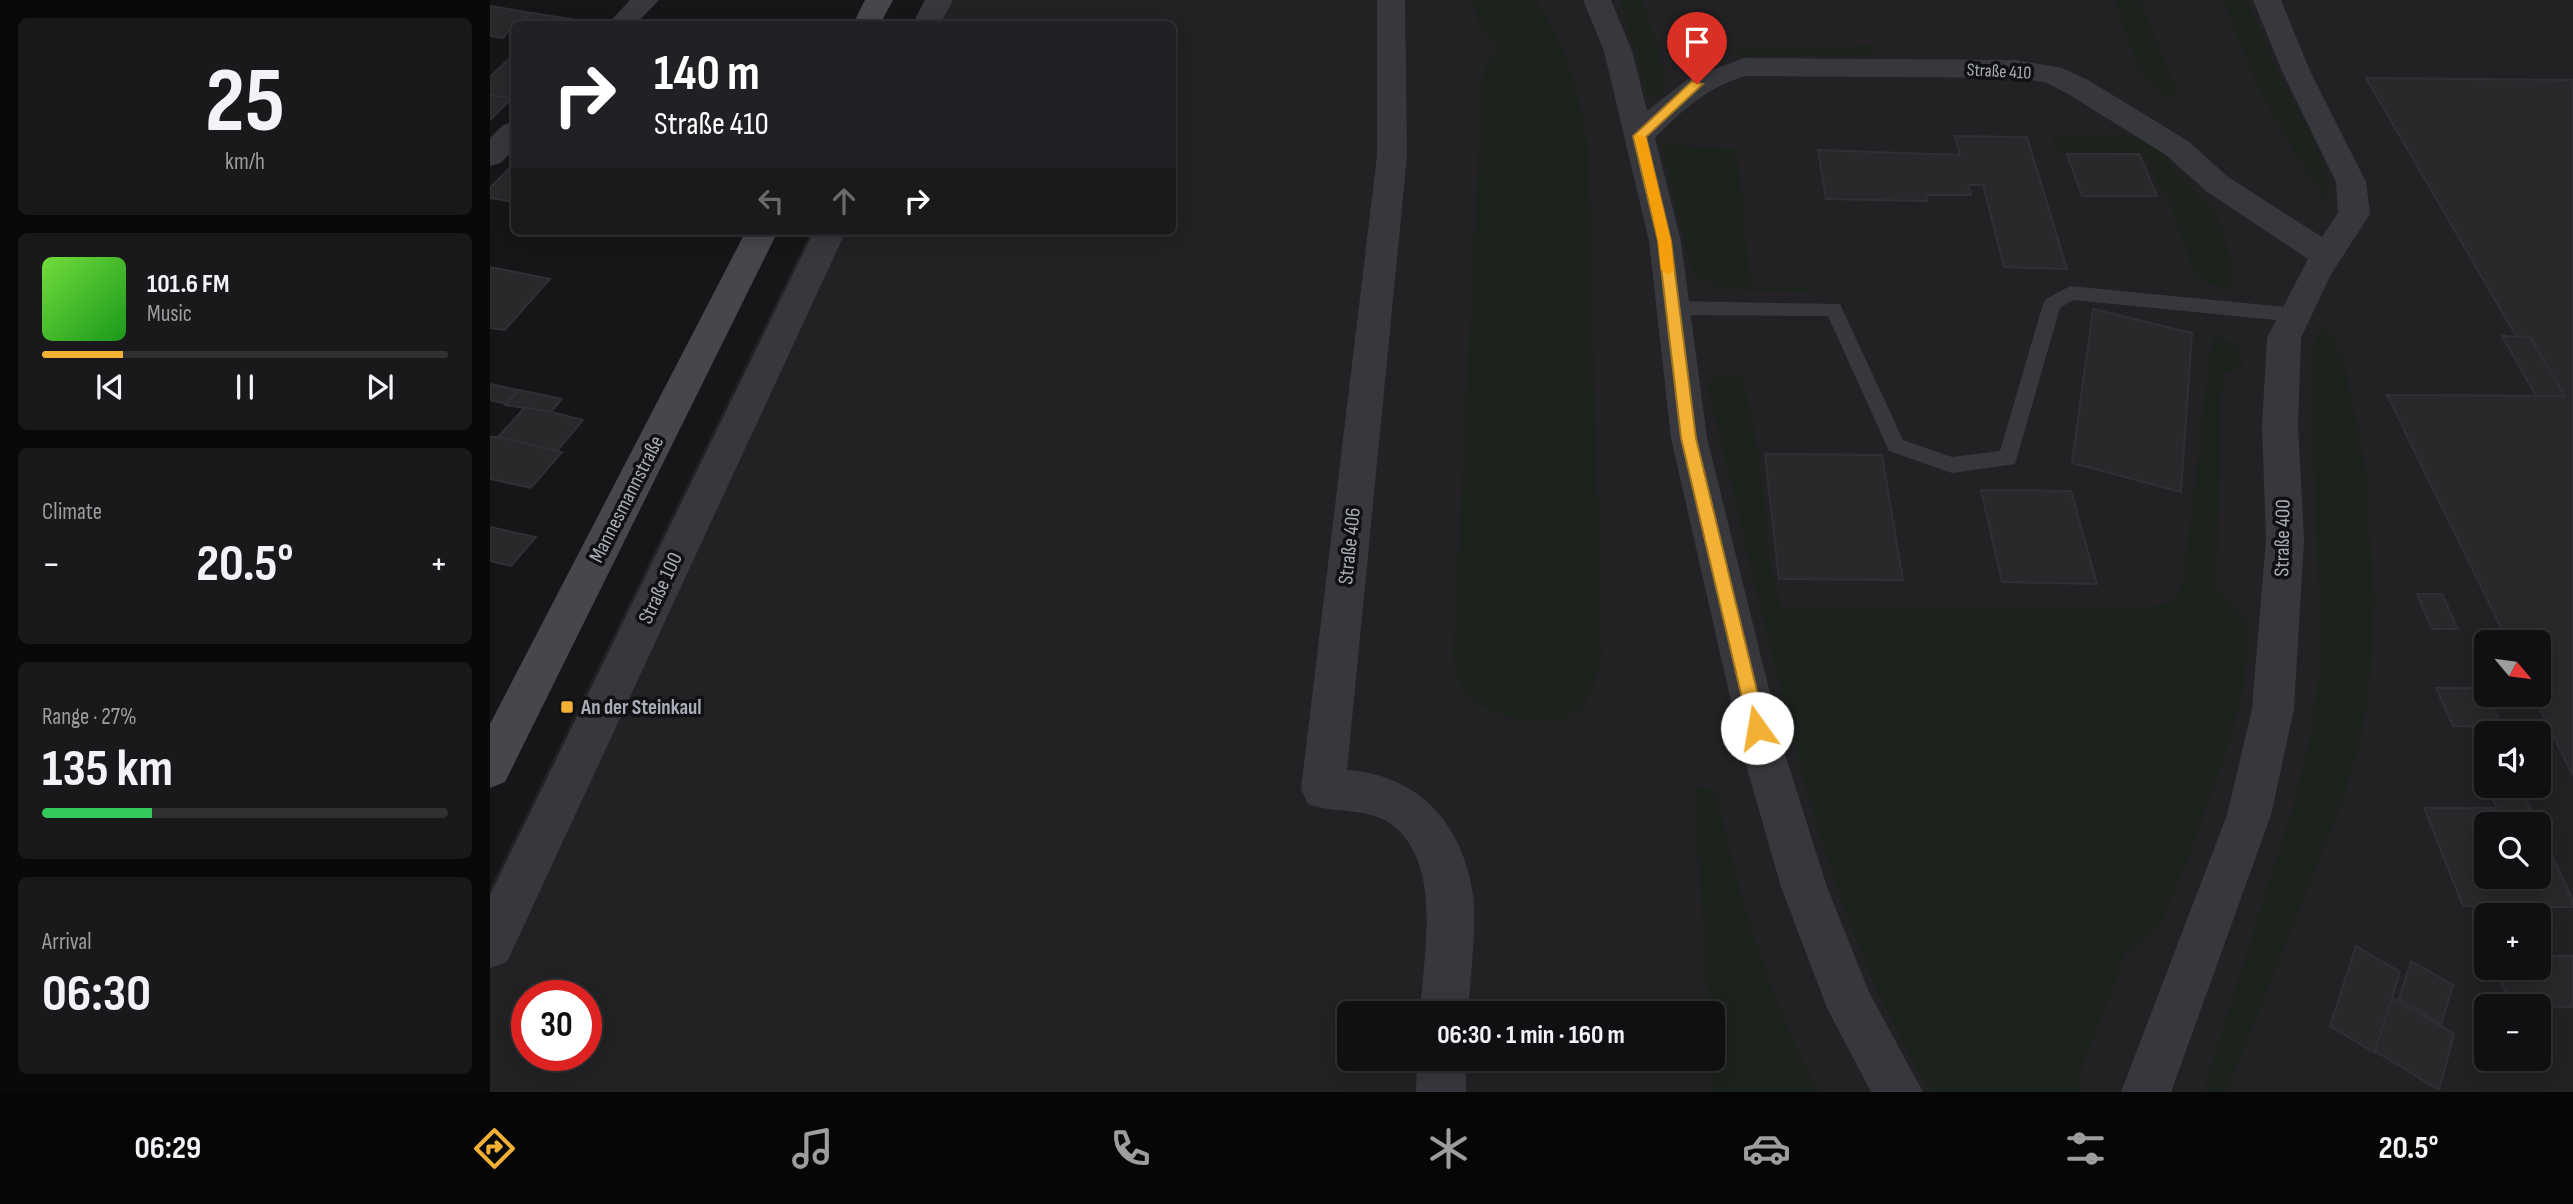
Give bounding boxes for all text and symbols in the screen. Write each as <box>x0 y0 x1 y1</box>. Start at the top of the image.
pin <box>1667 12.0 1727 84</box>
icon: arrive <box>1678 23 1716 61</box>
text: 140 m <box>654 45 760 104</box>
text: 25 <box>205 48 285 157</box>
icon: right <box>539 49 630 140</box>
street label: Straße 410 <box>1966 59 2032 84</box>
text: Straße 410 <box>654 105 769 144</box>
text: km/h <box>225 148 265 176</box>
icon: left <box>752 182 790 220</box>
icon: ahead <box>825 182 863 220</box>
icon: right <box>898 182 936 220</box>
text: 101.6 FM <box>147 269 229 300</box>
text: Music <box>147 300 192 328</box>
icon: previous <box>91 368 129 406</box>
icon: pause <box>226 368 264 406</box>
icon: next <box>361 368 399 406</box>
street label: Mannesmannstraße <box>584 432 669 567</box>
text: Climate <box>42 498 102 526</box>
street label: Straße 400 <box>2269 499 2296 577</box>
street label: Straße 406 <box>1333 506 1366 586</box>
text: 20.5° <box>196 533 294 596</box>
text: − <box>42 542 61 587</box>
text: + <box>429 542 448 587</box>
street label: Straße 100 <box>633 549 688 628</box>
north arrow <box>2474 630 2552 707</box>
map controls <box>2474 630 2551 1071</box>
position arrow <box>1720 691 1794 765</box>
place label: An der Steinkaul <box>580 695 701 720</box>
marker: An der Steinkaul <box>559 699 575 715</box>
text: Range · 27% <box>42 703 137 731</box>
button: sound <box>2474 721 2551 798</box>
text: 135 km <box>42 738 173 801</box>
button: search <box>2474 812 2551 889</box>
button: + <box>2474 903 2551 980</box>
text: Arrival <box>42 928 91 956</box>
text: 06:30 <box>42 963 151 1026</box>
speed limit sign: 30 <box>511 980 602 1071</box>
button: − <box>2474 994 2551 1071</box>
text: 06:30 · 1 min · 160 m <box>1437 1020 1625 1051</box>
icon: directions <box>470 1124 519 1173</box>
icon: music <box>788 1124 837 1173</box>
icon: phone <box>1106 1124 1155 1173</box>
icon: climate <box>1424 1124 1473 1173</box>
icon: car <box>1742 1124 1791 1173</box>
icon: filters <box>2061 1124 2110 1173</box>
text: 06:29 <box>135 1129 201 1168</box>
text: 20.5° <box>2379 1129 2438 1168</box>

